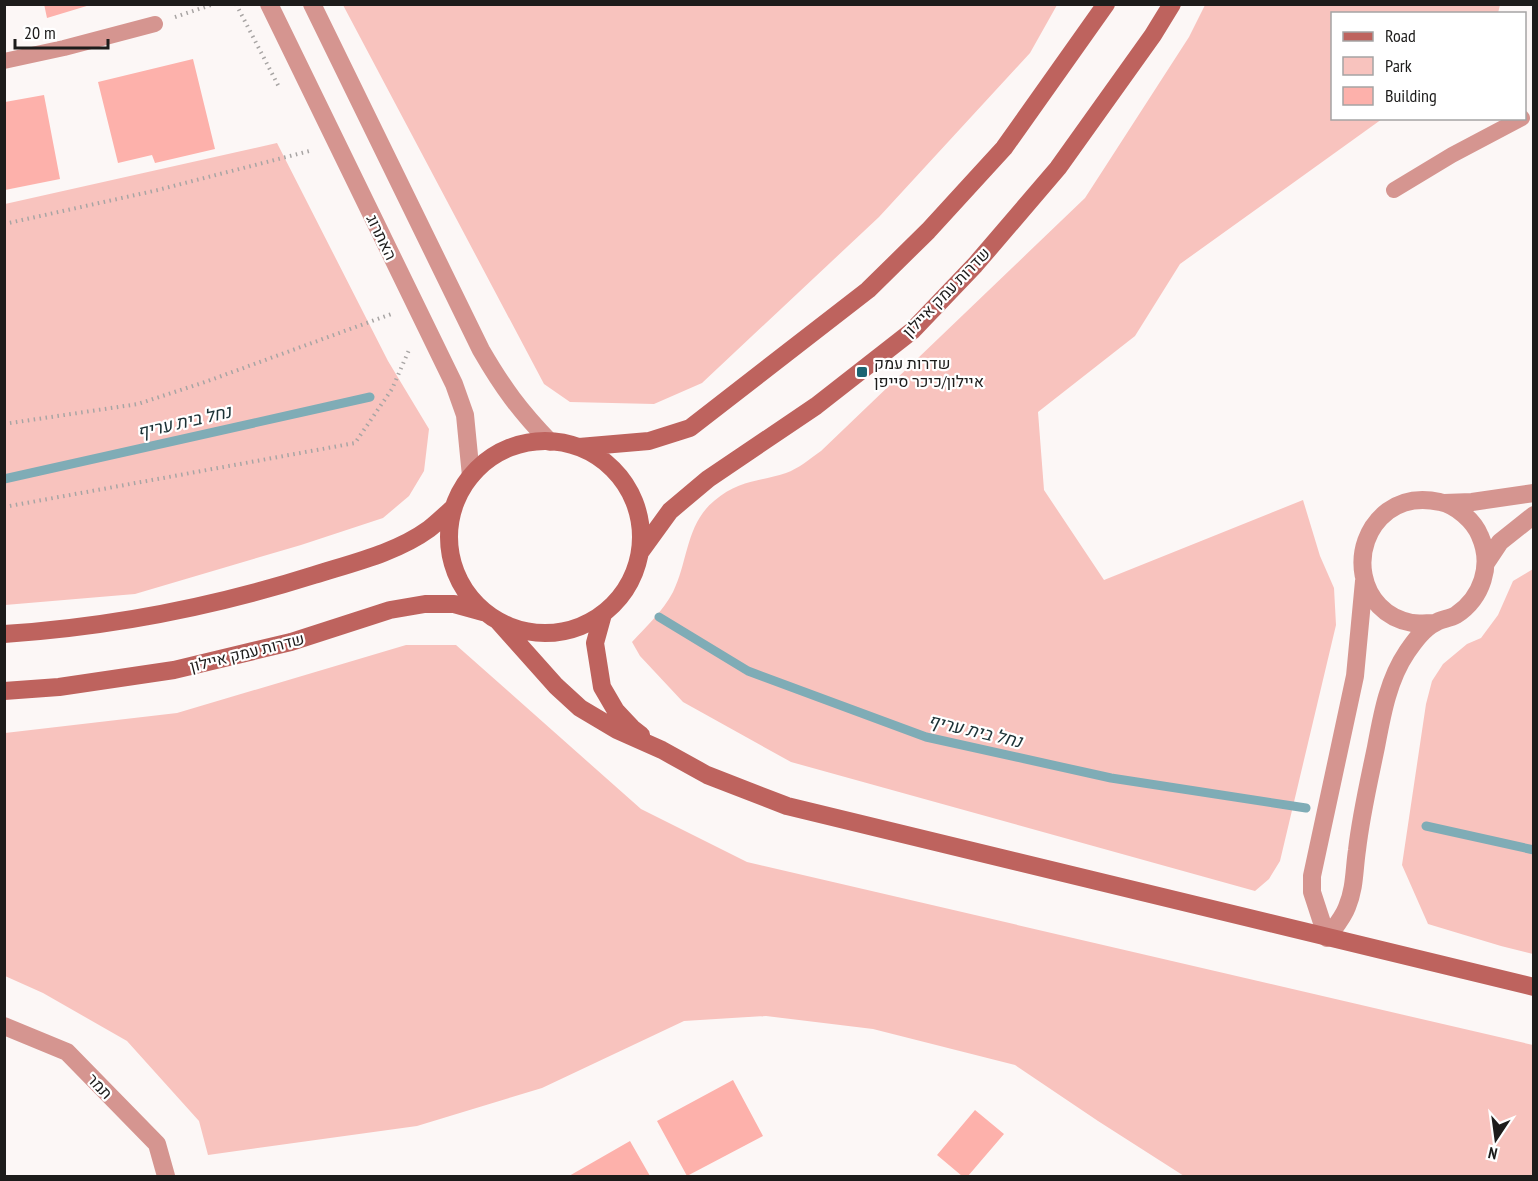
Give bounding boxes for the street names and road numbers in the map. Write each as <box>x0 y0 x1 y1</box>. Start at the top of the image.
street label: האתרוג <box>362 211 402 263</box>
street label: שדרות עמק איילון <box>898 243 994 341</box>
street label: שדרות עמק איילון <box>188 628 306 676</box>
street label: תמר <box>83 1069 117 1103</box>

